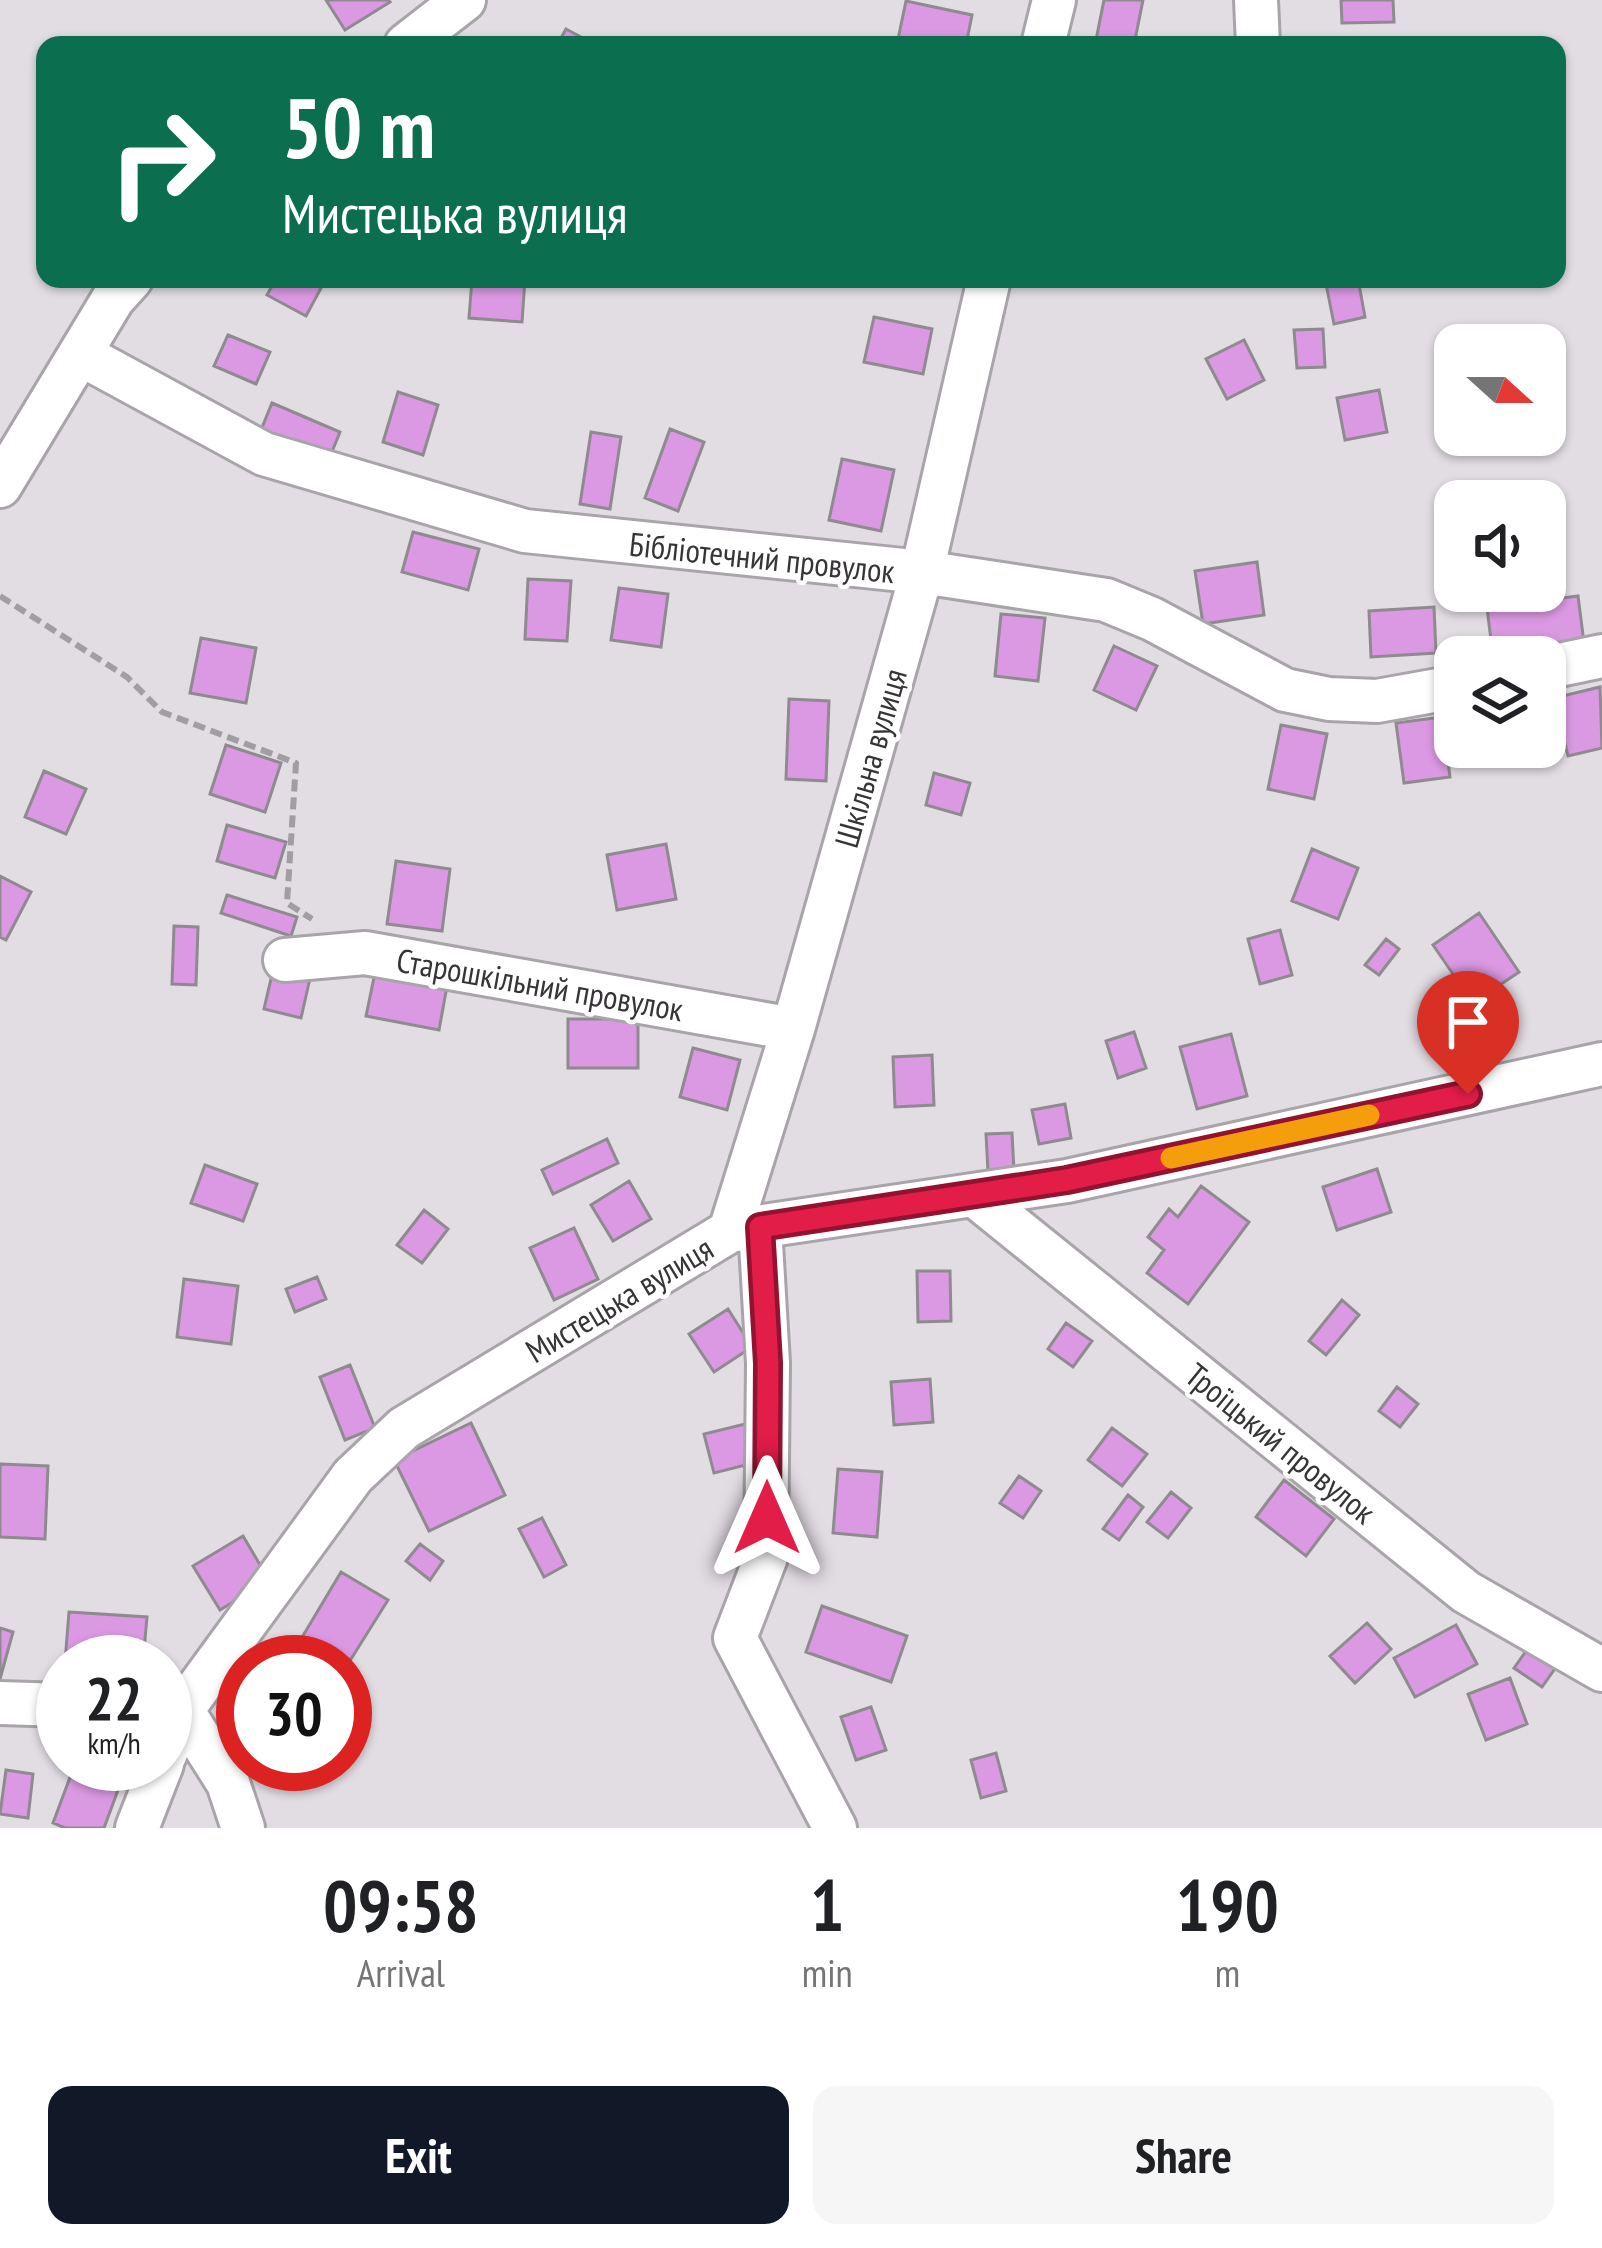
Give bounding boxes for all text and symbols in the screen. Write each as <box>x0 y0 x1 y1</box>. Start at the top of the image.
text: 50 m <box>282 72 435 181</box>
icon: right <box>84 84 240 240</box>
text: Мистецька вулиця <box>282 178 628 248</box>
north arrow <box>1434 324 1566 456</box>
map controls <box>1434 324 1566 768</box>
button: sound <box>1434 480 1566 612</box>
street label: Бібліотечний провулок <box>627 522 897 592</box>
button: layers <box>1434 636 1566 768</box>
street label: Шкільна вулиця <box>824 664 916 852</box>
street label: Старошкільний провулок <box>393 938 687 1030</box>
pin <box>1417 971 1519 1094</box>
icon: arrive <box>1435 989 1501 1055</box>
street label: Мистецька вулиця <box>517 1226 721 1372</box>
street label: Троїцький провулок <box>1177 1353 1385 1533</box>
position arrow <box>704 1455 830 1581</box>
speed limit sign: 30 <box>216 1635 372 1791</box>
text: 22 <box>85 1659 143 1737</box>
text: km/h <box>87 1723 141 1762</box>
text: 09:58 <box>323 1858 479 1951</box>
text: 1 <box>810 1858 844 1951</box>
text: 190 <box>1176 1858 1279 1951</box>
text: Arrival <box>357 1947 445 1998</box>
text: min <box>802 1947 853 1998</box>
text: m <box>1215 1947 1240 1998</box>
button: Exit <box>48 2086 789 2224</box>
button: Share <box>813 2086 1554 2224</box>

